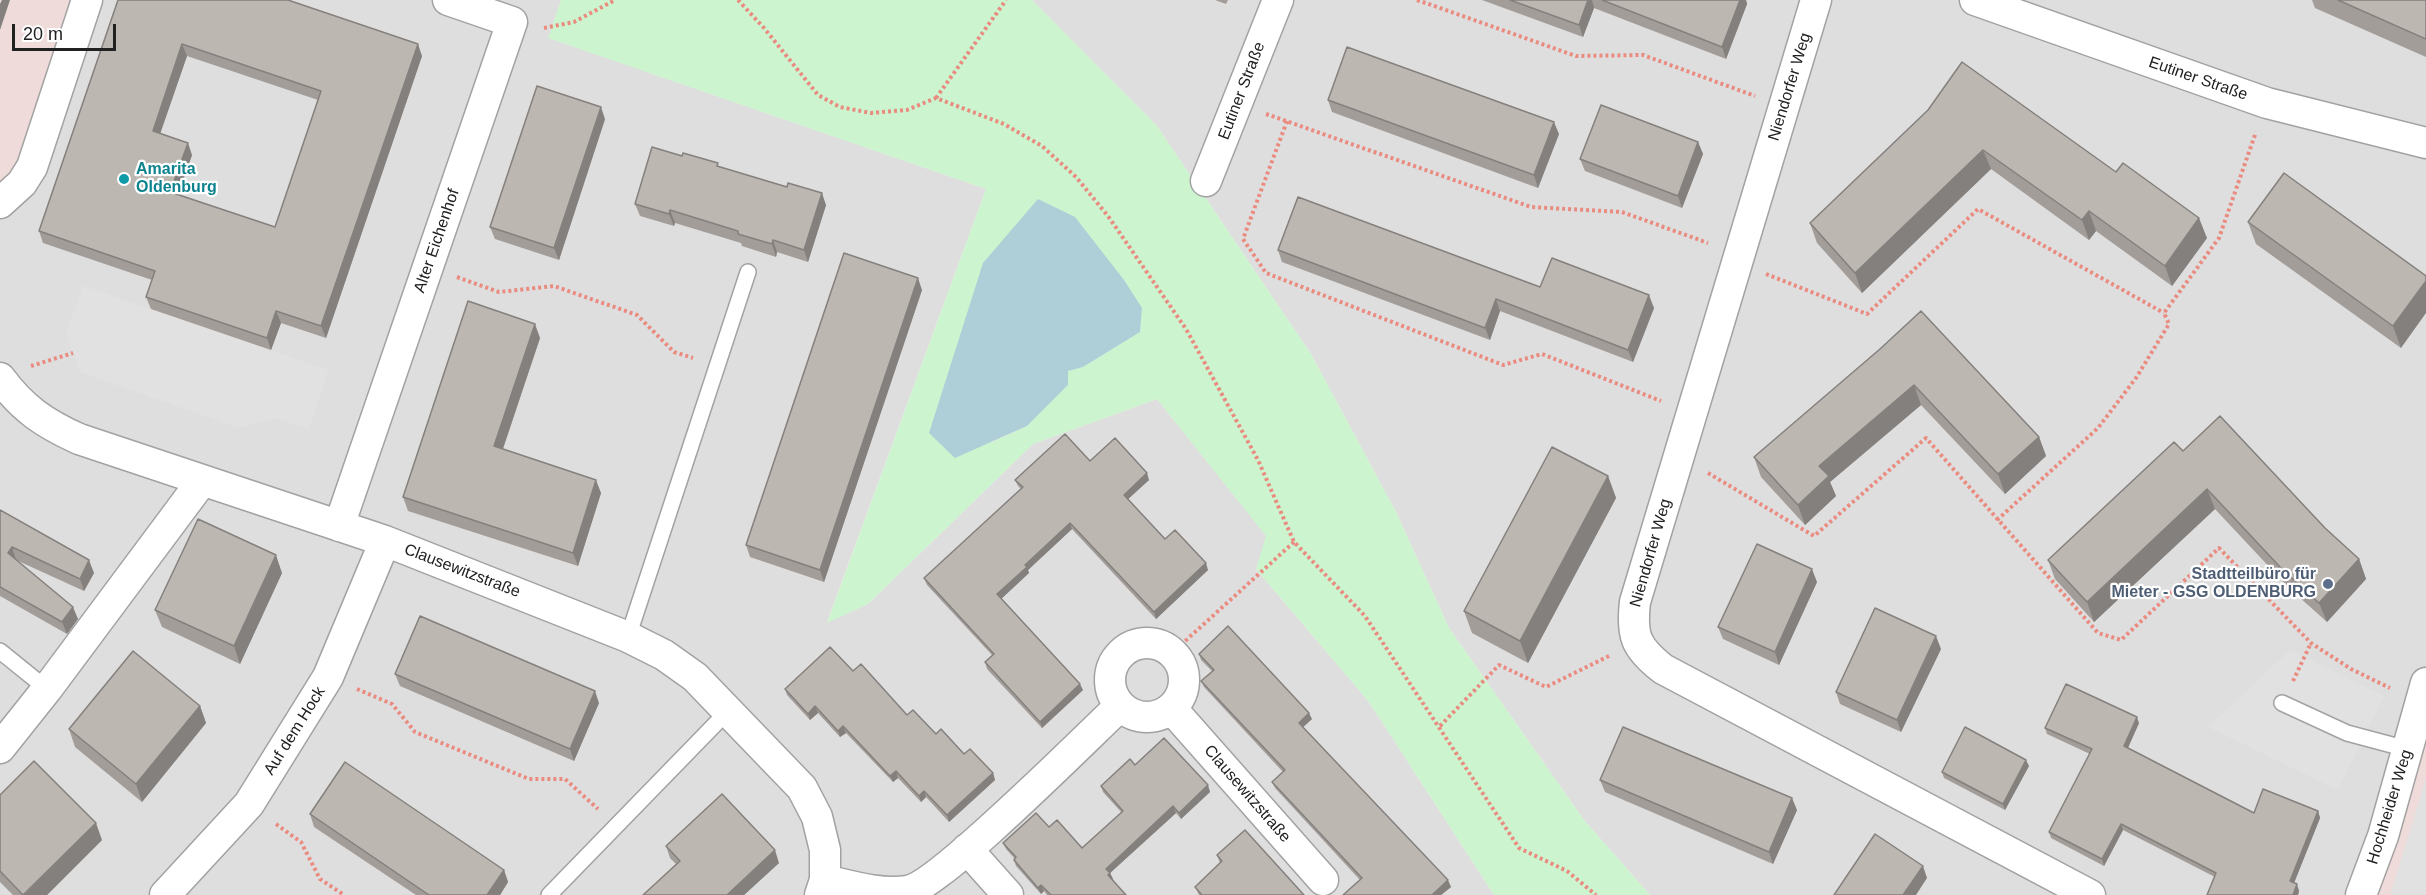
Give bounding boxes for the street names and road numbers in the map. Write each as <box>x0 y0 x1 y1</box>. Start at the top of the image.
street label: Niendorfer Weg <box>1764 31 1816 143</box>
street label: Eutiner Straße <box>1215 39 1269 143</box>
street label: Eutiner Straße <box>2146 53 2250 105</box>
street label: Alter Eichenhof <box>410 187 464 295</box>
street label: Niendorfer Weg <box>1626 497 1676 609</box>
street label: Clausewitzstraße <box>401 540 523 602</box>
street label: Auf dem Hock <box>260 683 330 779</box>
street label: Clausewitzstraße <box>1200 741 1294 847</box>
street label: Hochheider Weg <box>2363 747 2417 867</box>

